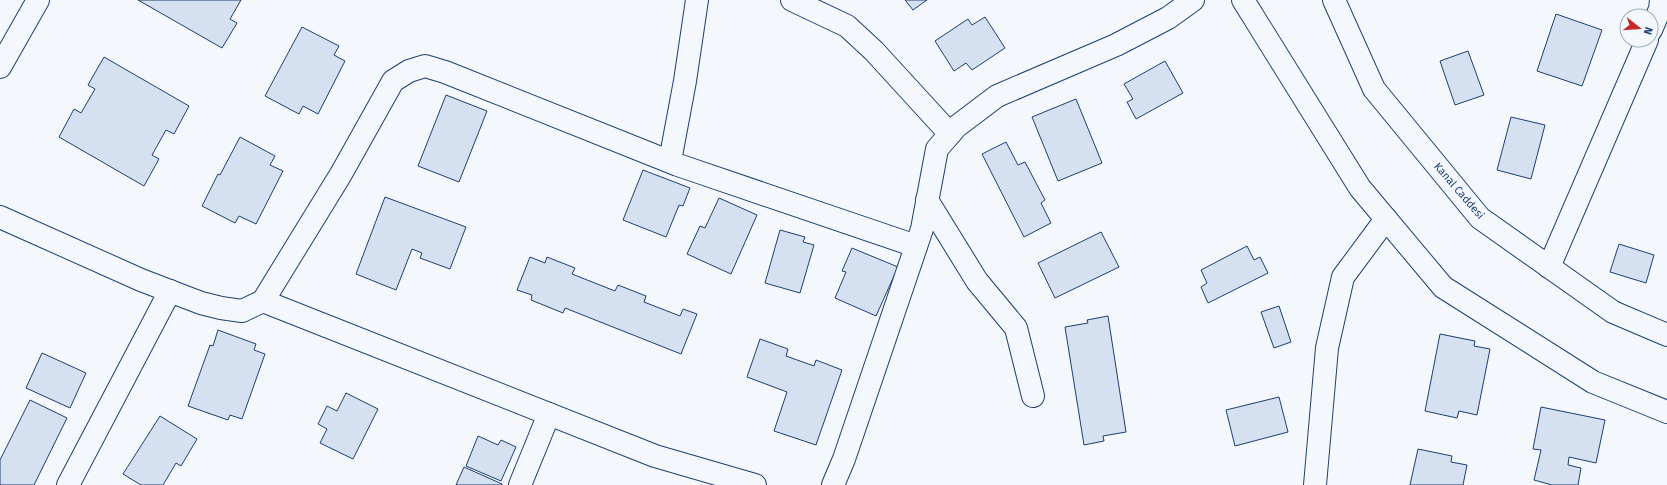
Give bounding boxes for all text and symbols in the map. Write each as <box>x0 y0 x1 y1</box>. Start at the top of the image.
north arrow <box>1619 8 1659 48</box>
text: N <box>1641 25 1655 36</box>
street label: Kanal Caddesi <box>1431 160 1487 222</box>

